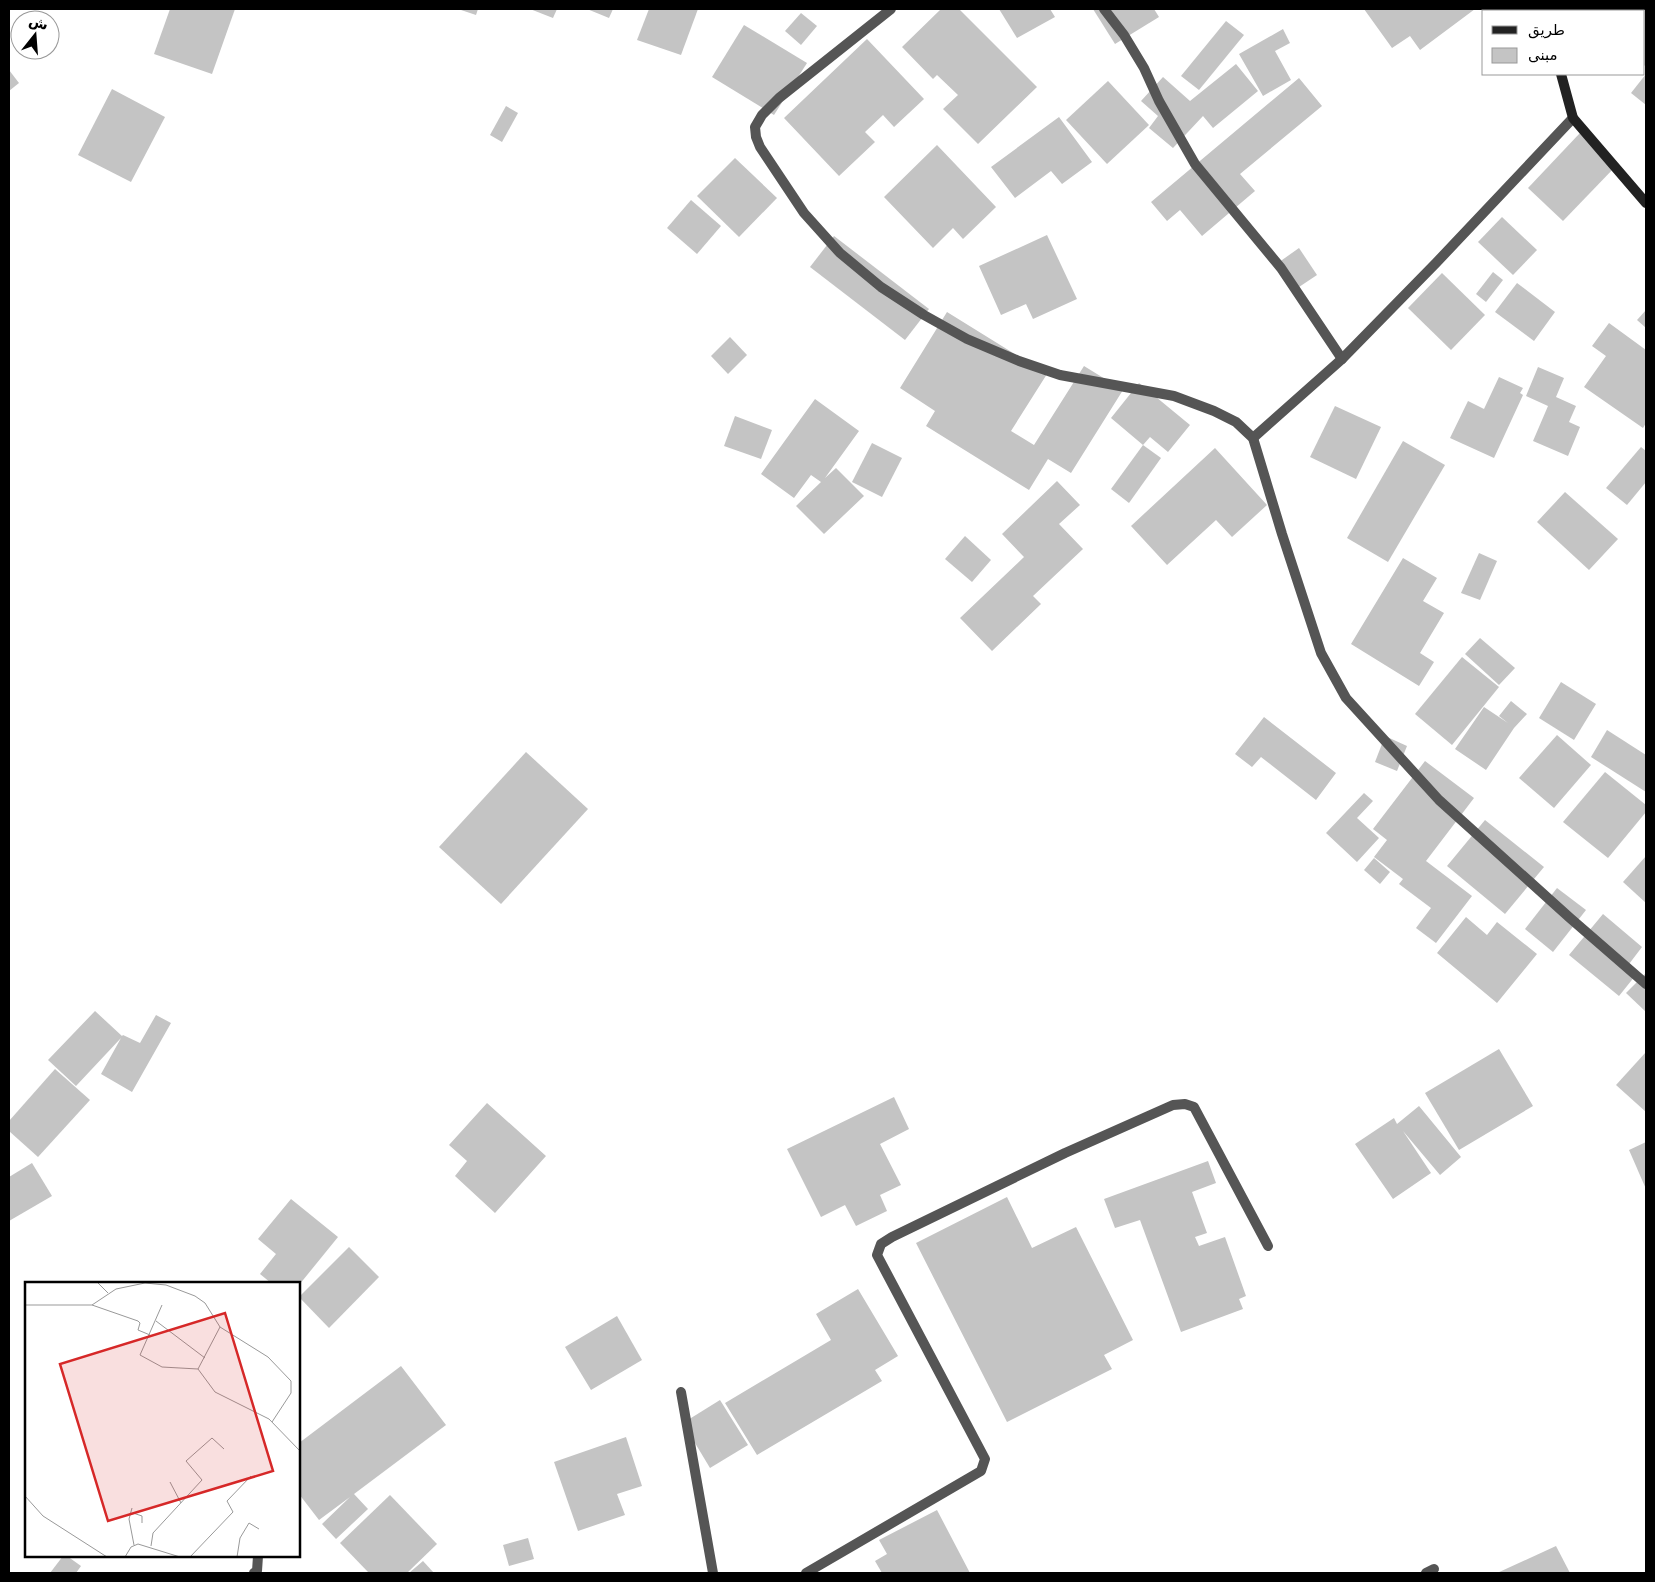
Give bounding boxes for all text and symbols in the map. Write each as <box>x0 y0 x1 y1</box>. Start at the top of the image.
north arrow <box>10 10 60 60</box>
legend <box>1482 10 1645 75</box>
text: ش <box>27 12 50 33</box>
text: طريق <box>1528 21 1565 39</box>
text: مبنى <box>1528 46 1558 64</box>
inset map <box>25 1282 300 1557</box>

